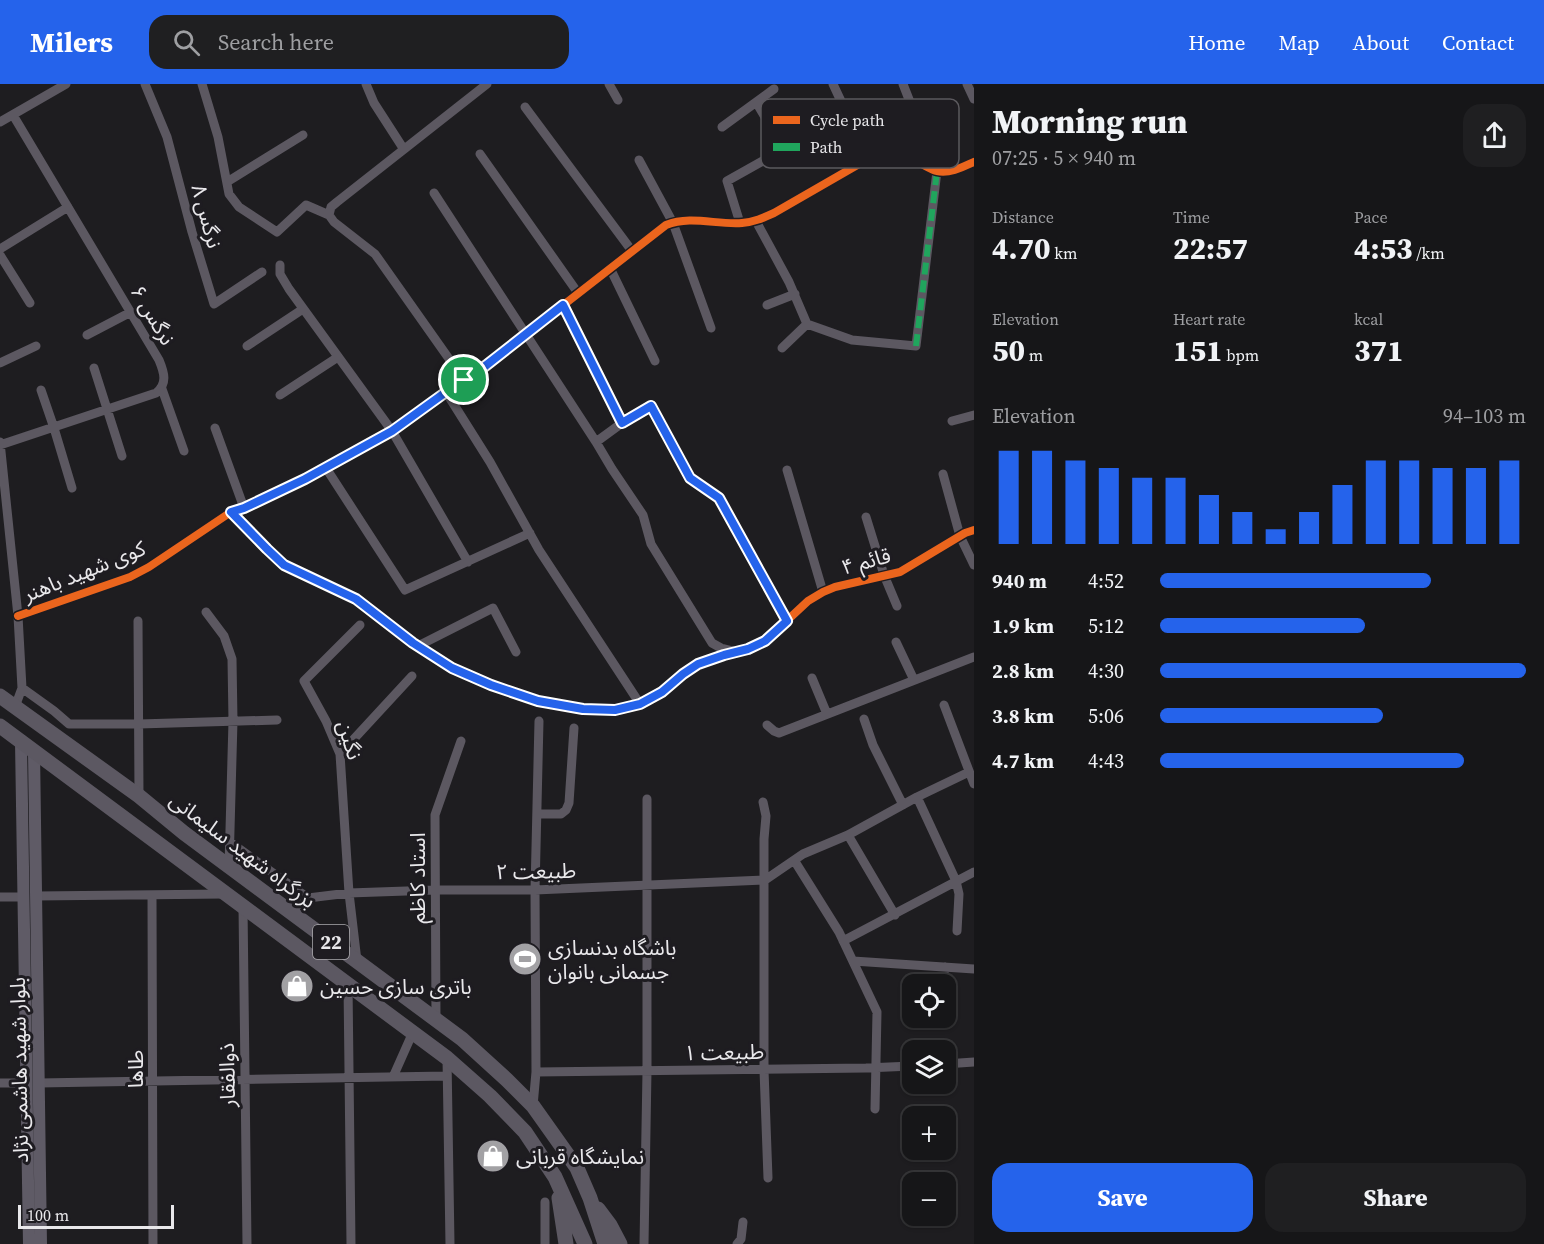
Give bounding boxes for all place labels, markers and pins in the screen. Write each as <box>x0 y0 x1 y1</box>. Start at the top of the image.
pin <box>438 354 489 405</box>
place label: باشگاه بدنسازی جسمانی بانوان <box>548 933 677 986</box>
sports icon: باشگاه بدنسازی جسمانی بانوان <box>507 941 543 977</box>
shop icon: باتری سازی حسین <box>279 968 315 1004</box>
place label: باتری سازی حسین <box>320 972 472 1001</box>
shop icon: نمایشگاه قربانی <box>475 1138 511 1174</box>
place label: نمایشگاه قربانی <box>516 1142 644 1171</box>

